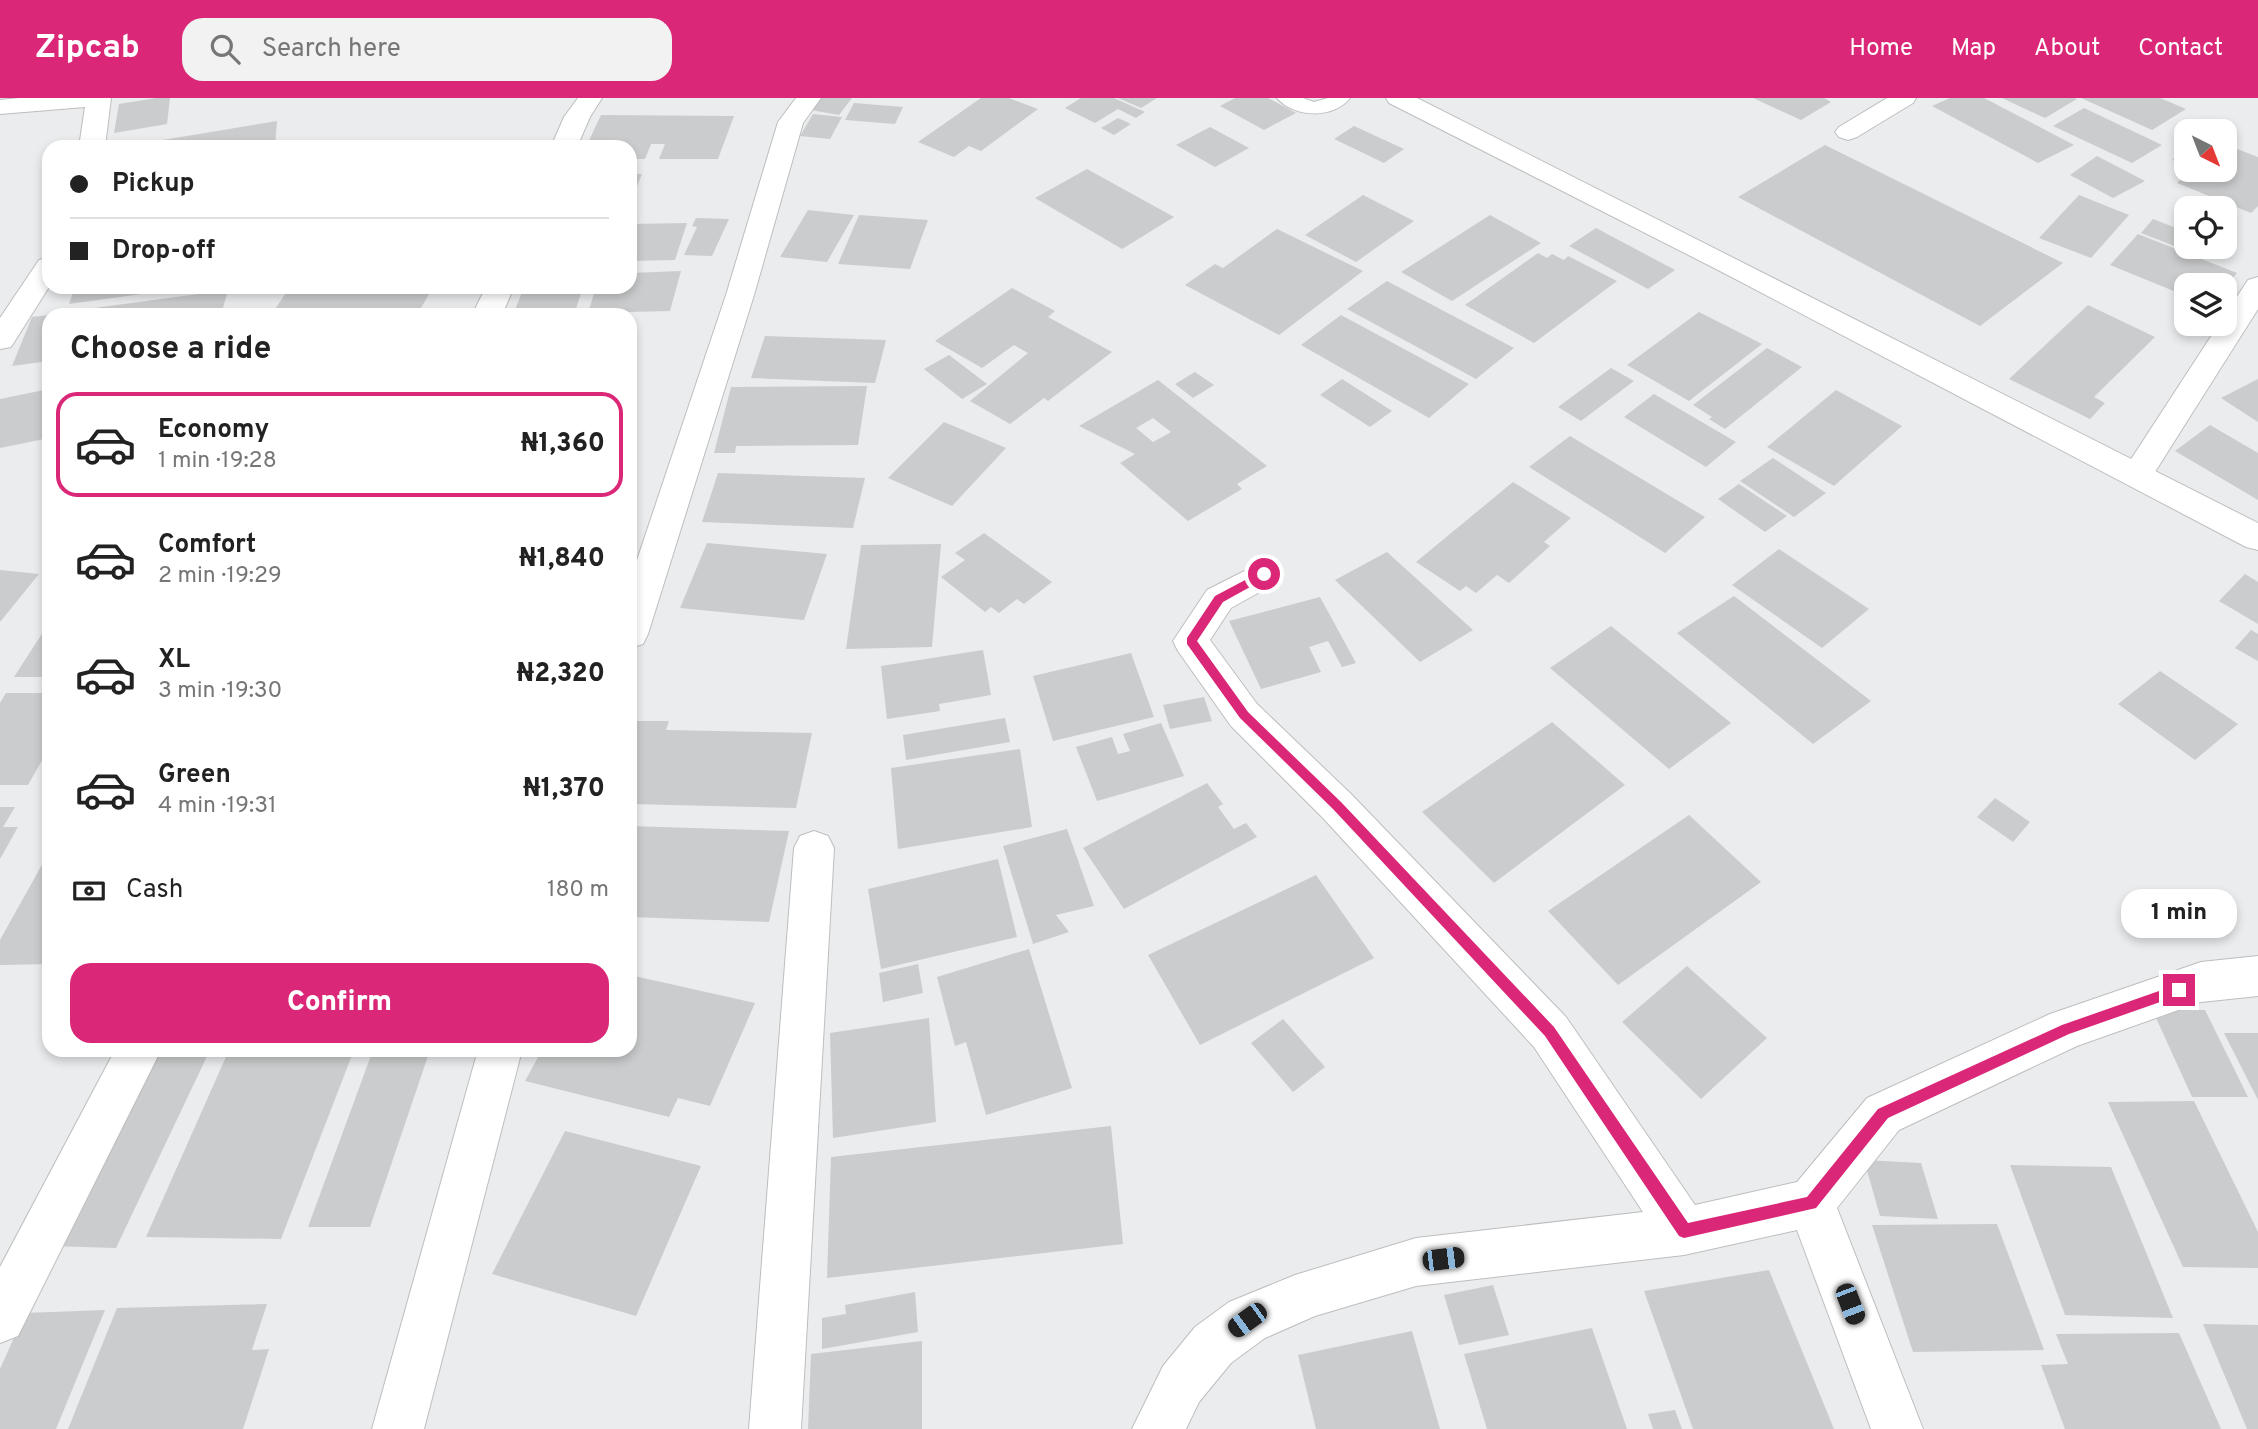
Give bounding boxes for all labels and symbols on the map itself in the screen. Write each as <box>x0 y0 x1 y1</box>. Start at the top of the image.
north arrow <box>2174 119 2236 182</box>
route start <box>1248 558 1280 590</box>
callout: 1 min <box>2121 888 2237 938</box>
route end <box>2163 974 2195 1006</box>
car <box>1421 1246 1466 1272</box>
car <box>1833 1281 1868 1327</box>
car <box>1224 1299 1271 1341</box>

